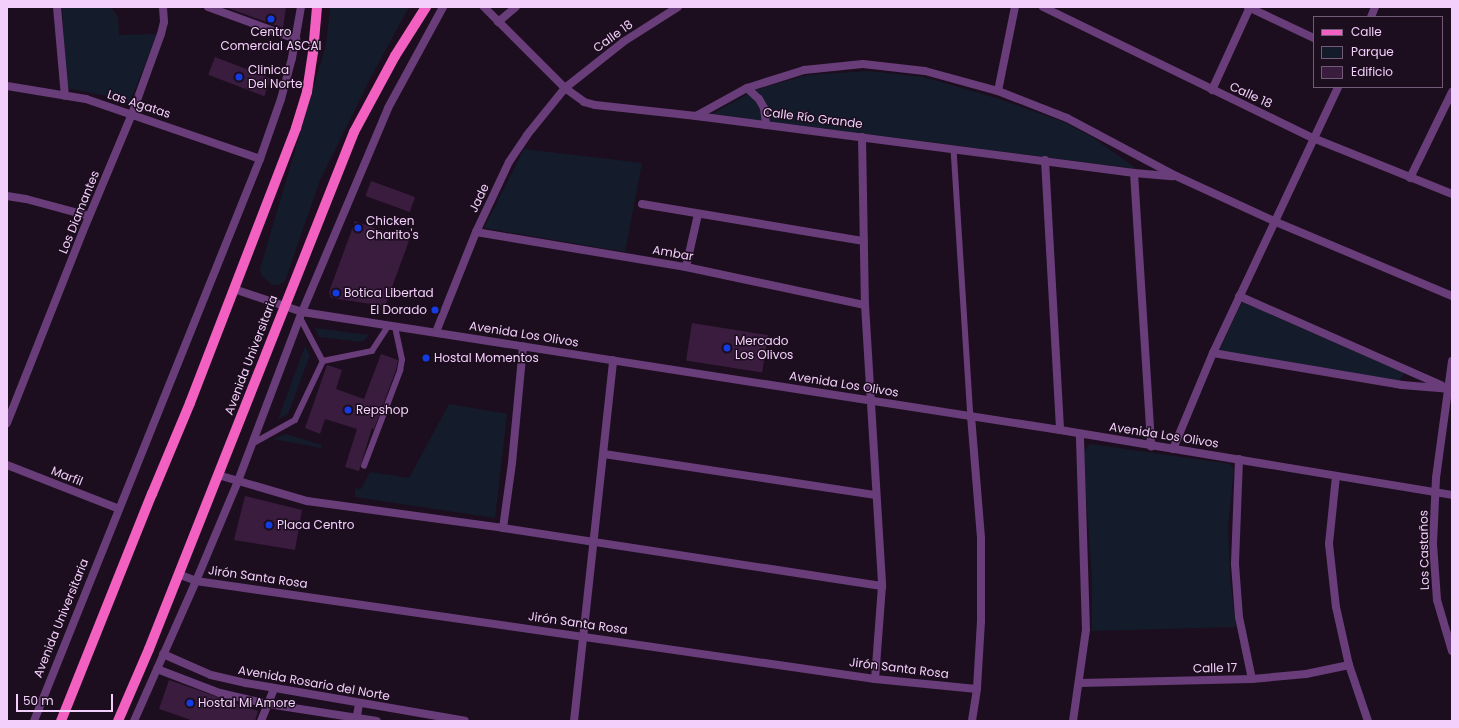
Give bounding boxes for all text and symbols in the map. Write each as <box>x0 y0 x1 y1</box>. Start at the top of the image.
marker: Centro Comercial ASCAI <box>266 14 276 24</box>
legend <box>1313 16 1443 88</box>
street label: Calle 18 <box>590 17 636 55</box>
text: Calle <box>1351 23 1382 40</box>
place label: Centro Comercial ASCAI <box>220 25 322 53</box>
text: Parque <box>1351 43 1394 60</box>
place label: Clinica Del Norte <box>248 63 302 91</box>
text: Edificio <box>1351 63 1393 80</box>
marker: Clinica Del Norte <box>233 71 245 83</box>
street label: Calle 18 <box>1227 79 1275 111</box>
street label: Las Agatas <box>105 87 173 121</box>
street label: Calle Río Grande <box>762 105 864 131</box>
street label: Los Diamantes <box>56 168 102 256</box>
street label: Jade <box>466 181 492 215</box>
place label: Chicken Charito's <box>366 214 419 242</box>
marker: Chicken Charito's <box>353 223 363 233</box>
street label: Ambar <box>651 242 695 264</box>
place label: Botica Libertad <box>344 286 434 300</box>
marker: Botica Libertad <box>331 288 341 298</box>
street label: Avenida Universitaria <box>222 293 280 417</box>
place label: El Dorado <box>370 303 427 317</box>
marker: El Dorado <box>430 305 440 315</box>
street label: Avenida Los Olivos <box>468 318 580 350</box>
place label: Mercado Los Olivos <box>735 334 793 362</box>
marker: Mercado Los Olivos <box>722 343 732 353</box>
place label: Hostal Momentos <box>434 351 539 365</box>
marker: Hostal Momentos <box>421 353 431 363</box>
street label: Avenida Los Olivos <box>788 368 900 400</box>
place label: Repshop <box>356 403 409 417</box>
marker: Repshop <box>343 405 353 415</box>
street label: Avenida Los Olivos <box>1108 419 1220 451</box>
street label: Marfil <box>49 463 85 489</box>
street label: Los Castaños <box>1416 510 1432 590</box>
place label: Placa Centro <box>277 518 355 532</box>
marker: Placa Centro <box>264 520 274 530</box>
street label: Avenida Universitaria <box>31 556 91 680</box>
street label: Jirón Santa Rosa <box>207 563 309 591</box>
street label: Jirón Santa Rosa <box>527 609 629 637</box>
street label: Jirón Santa Rosa <box>848 655 950 681</box>
street label: Calle 17 <box>1193 660 1237 676</box>
street label: Avenida Rosario del Norte <box>237 663 391 703</box>
scale bar <box>18 686 115 712</box>
text: 50 m <box>23 692 54 709</box>
place label: Hostal Mi Amore <box>198 696 295 710</box>
marker: Hostal Mi Amore <box>185 698 195 708</box>

